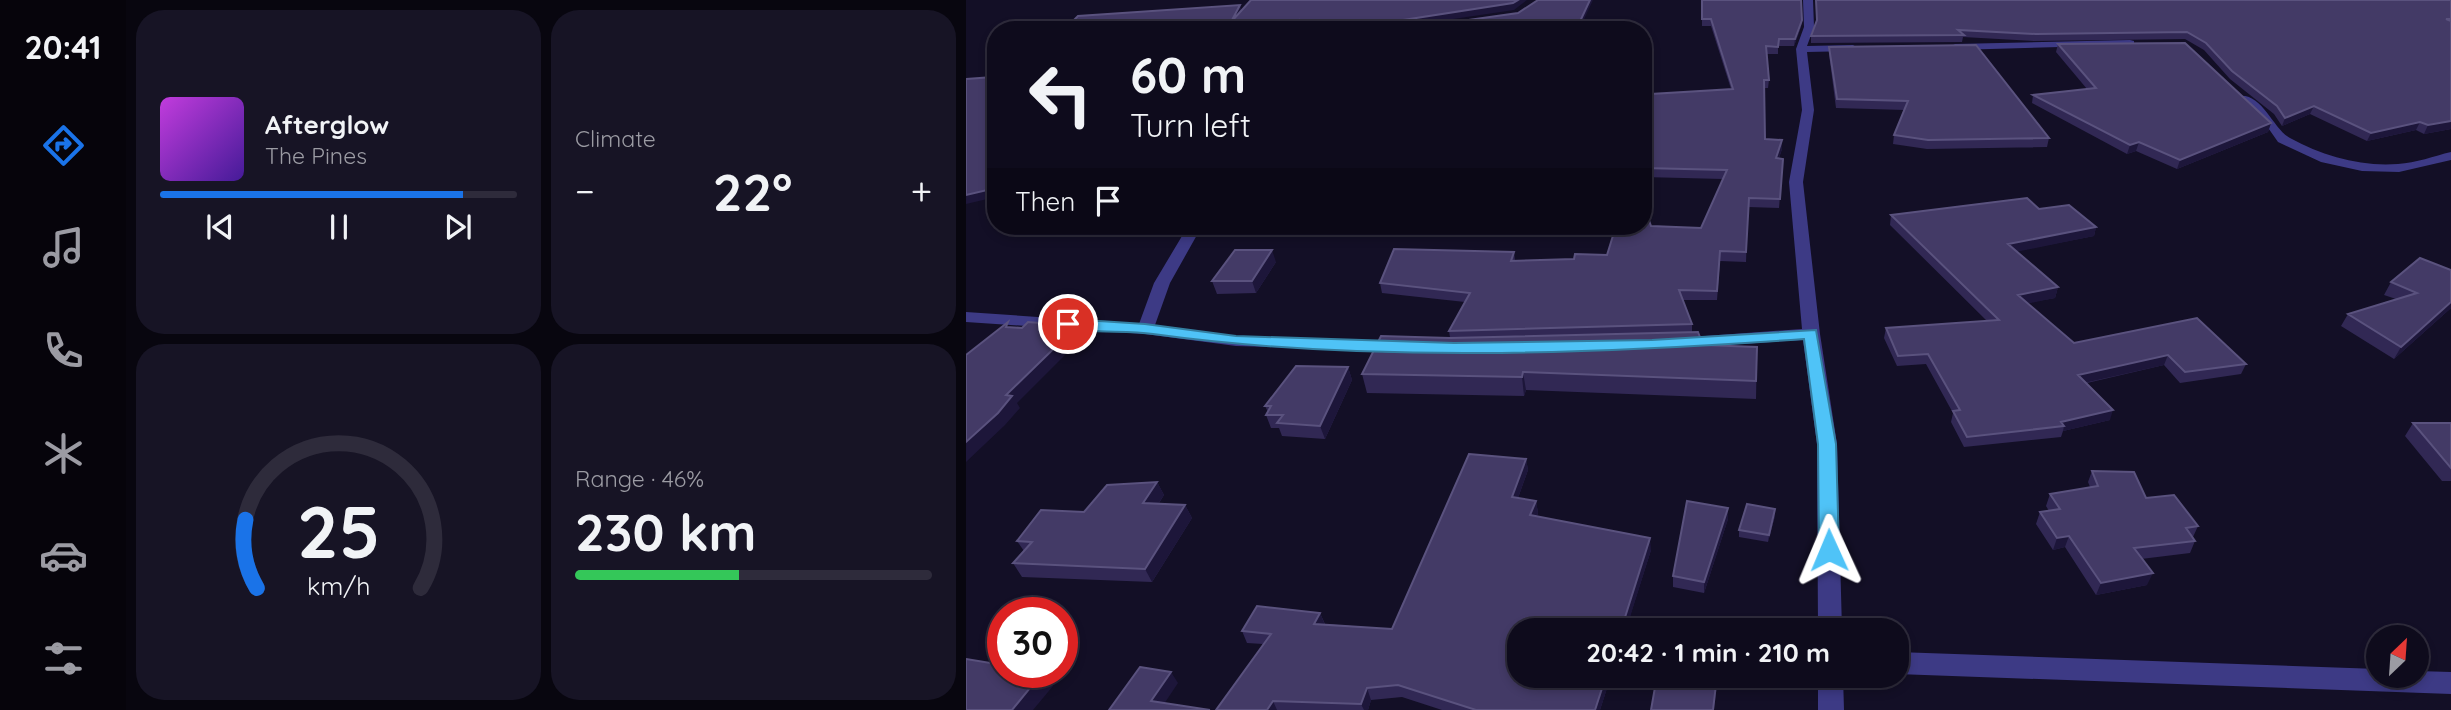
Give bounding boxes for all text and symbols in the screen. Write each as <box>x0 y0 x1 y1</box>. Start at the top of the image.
text: 20:41 <box>25 27 101 67</box>
text: 60 m <box>1130 44 1246 105</box>
icon: left <box>1015 49 1106 140</box>
text: Turn left <box>1130 105 1251 145</box>
text: Afterglow <box>265 108 389 141</box>
icon: directions <box>39 121 88 170</box>
text: Climate <box>575 124 656 153</box>
text: The Pines <box>265 141 367 170</box>
text: 22° <box>713 159 792 224</box>
text: − <box>575 167 595 215</box>
text: + <box>911 167 932 215</box>
icon: arrive <box>1089 182 1127 220</box>
text: Then <box>1015 185 1075 218</box>
icon: previous <box>201 208 239 246</box>
icon: pause <box>320 208 358 246</box>
icon: next <box>439 208 477 246</box>
icon: music <box>39 223 88 272</box>
pin <box>1038 294 1098 354</box>
icon: arrive <box>1049 305 1087 343</box>
icon: phone <box>39 326 88 375</box>
icon: climate <box>39 429 88 478</box>
text: Range · 46% <box>575 464 704 493</box>
text: 25 <box>297 485 380 576</box>
text: 230 km <box>575 499 757 564</box>
position arrow <box>1792 513 1866 587</box>
icon: car <box>39 531 88 580</box>
text: km/h <box>307 570 370 601</box>
speed limit sign: 30 <box>987 597 1078 688</box>
north arrow <box>2366 625 2429 688</box>
map controls <box>2366 625 2429 688</box>
icon: filters <box>39 634 88 683</box>
text: 20:42 · 1 min · 210 m <box>1586 636 1830 669</box>

